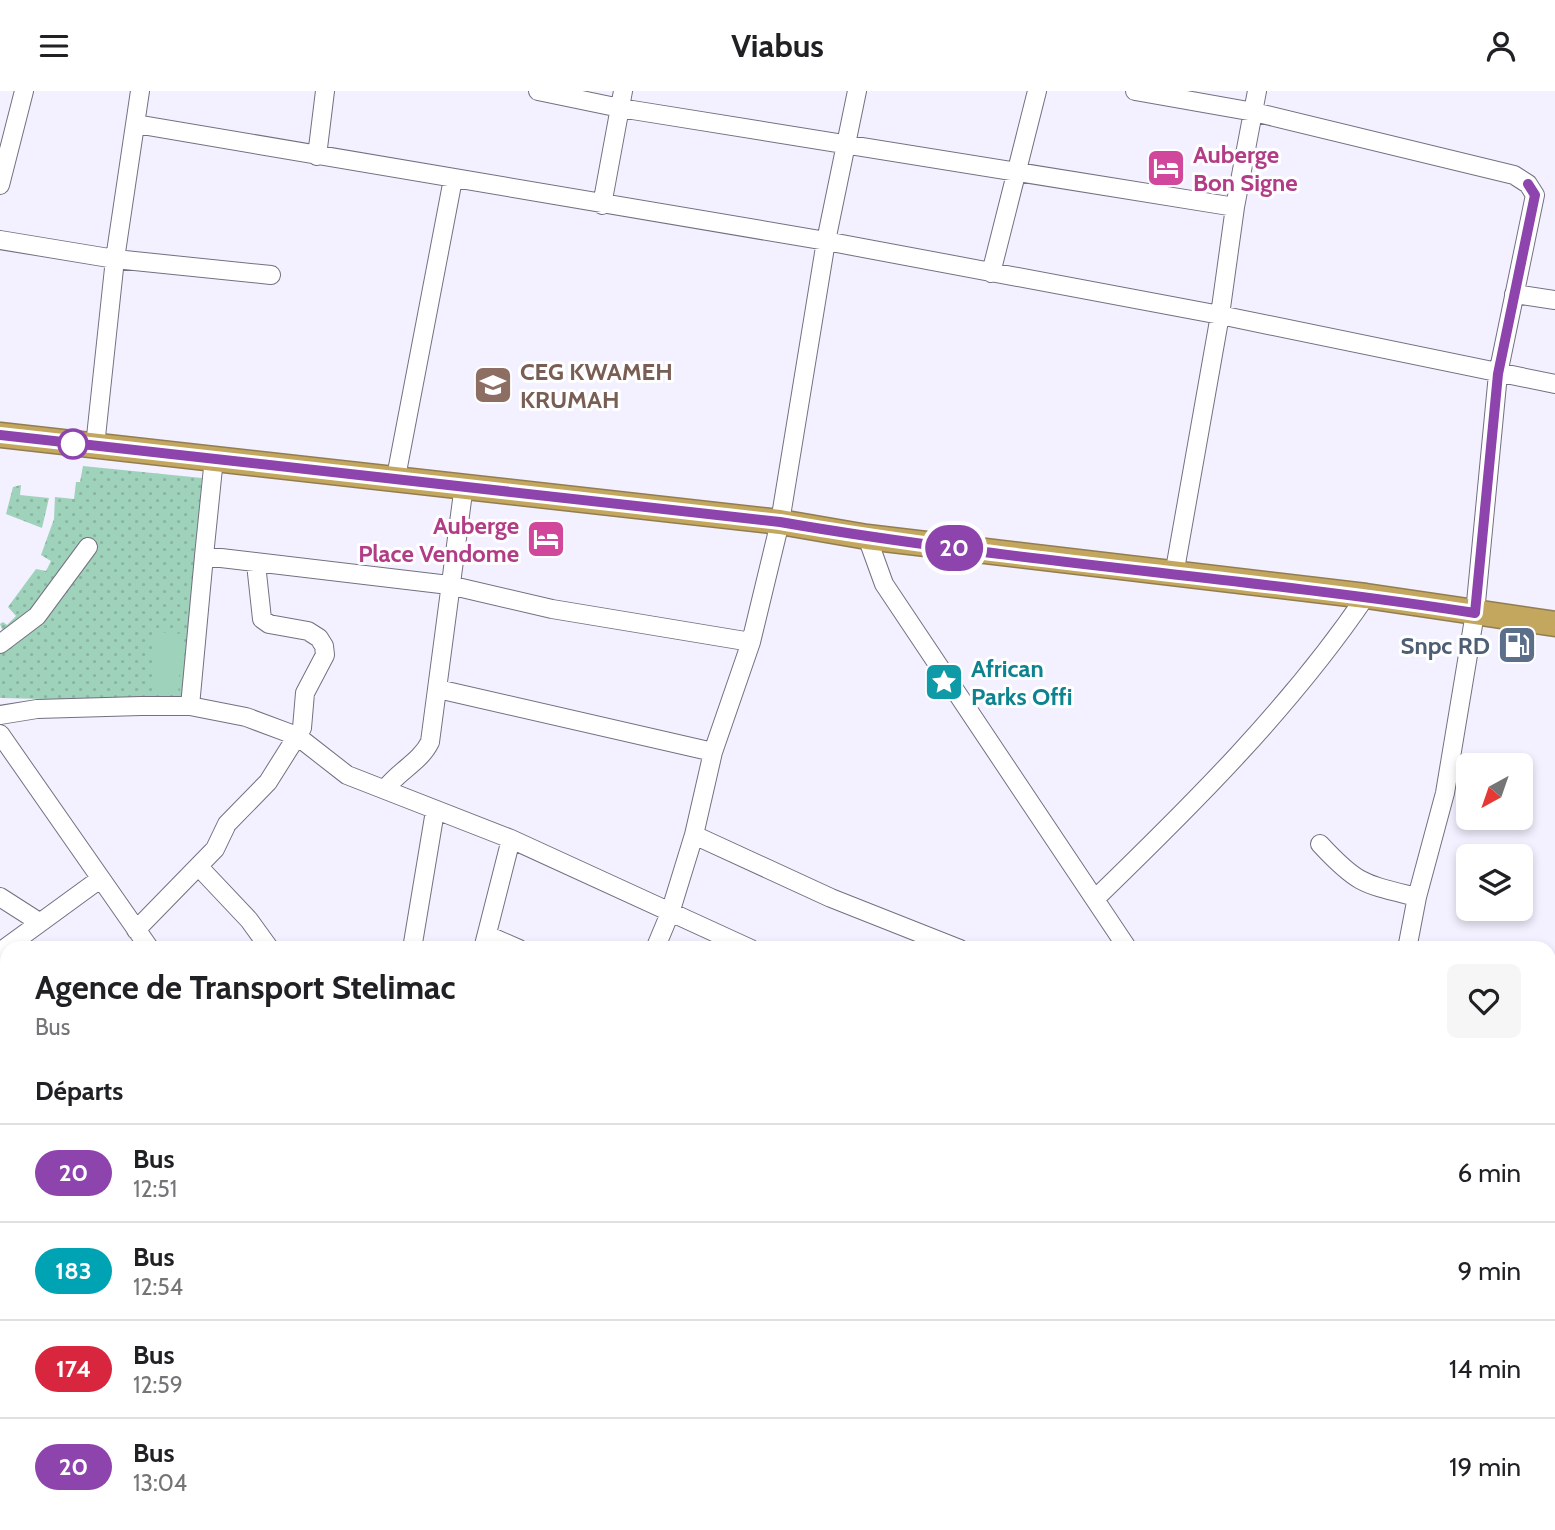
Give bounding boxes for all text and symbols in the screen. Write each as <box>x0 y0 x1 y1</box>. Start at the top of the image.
text: Viabus <box>731 26 824 65</box>
icon: menu <box>35 27 73 65</box>
icon: person <box>1482 27 1520 65</box>
place label: Auberge Bon Signe <box>1193 140 1298 197</box>
hotel icon: Auberge Bon Signe <box>1145 147 1187 189</box>
place label: CEG KWAMEH KRUMAH <box>520 357 673 414</box>
school or university icon: CEG KWAMEH KRUMAH <box>472 364 514 406</box>
unlabelled marker <box>58 429 88 459</box>
place label: Auberge Place Vendome <box>358 511 519 568</box>
hotel icon: Auberge Place Vendome <box>525 518 567 560</box>
line badge: 20 <box>922 525 986 571</box>
text: 20 <box>939 533 969 562</box>
fuel station icon: Snpc RD <box>1496 624 1538 666</box>
place label: Snpc RD <box>1401 631 1490 660</box>
place label: African Parks Offi <box>971 654 1073 711</box>
place icon: African Parks Offi <box>923 661 965 703</box>
north arrow <box>1456 753 1533 829</box>
map controls <box>1456 753 1533 921</box>
button: layers <box>1456 844 1533 921</box>
button: heart <box>1447 964 1521 1038</box>
text: Agence de Transport Stelimac <box>35 967 456 1007</box>
text: Bus <box>35 1013 70 1041</box>
text: Départs <box>35 1075 123 1107</box>
text: Bus <box>133 1143 174 1175</box>
text: 6 min <box>1458 1157 1521 1189</box>
text: 20 <box>59 1158 88 1187</box>
text: 12:51 <box>133 1175 177 1203</box>
text: Bus <box>133 1241 174 1273</box>
text: 9 min <box>1458 1255 1521 1287</box>
text: 183 <box>55 1256 92 1285</box>
text: 12:54 <box>133 1273 183 1301</box>
text: Bus <box>133 1339 174 1371</box>
text: 14 min <box>1449 1353 1521 1385</box>
text: 174 <box>56 1354 91 1383</box>
text: 12:59 <box>133 1371 183 1399</box>
text: Bus <box>133 1437 174 1469</box>
text: 19 min <box>1449 1451 1521 1483</box>
text: 20 <box>59 1452 88 1481</box>
text: 13:04 <box>133 1469 187 1497</box>

